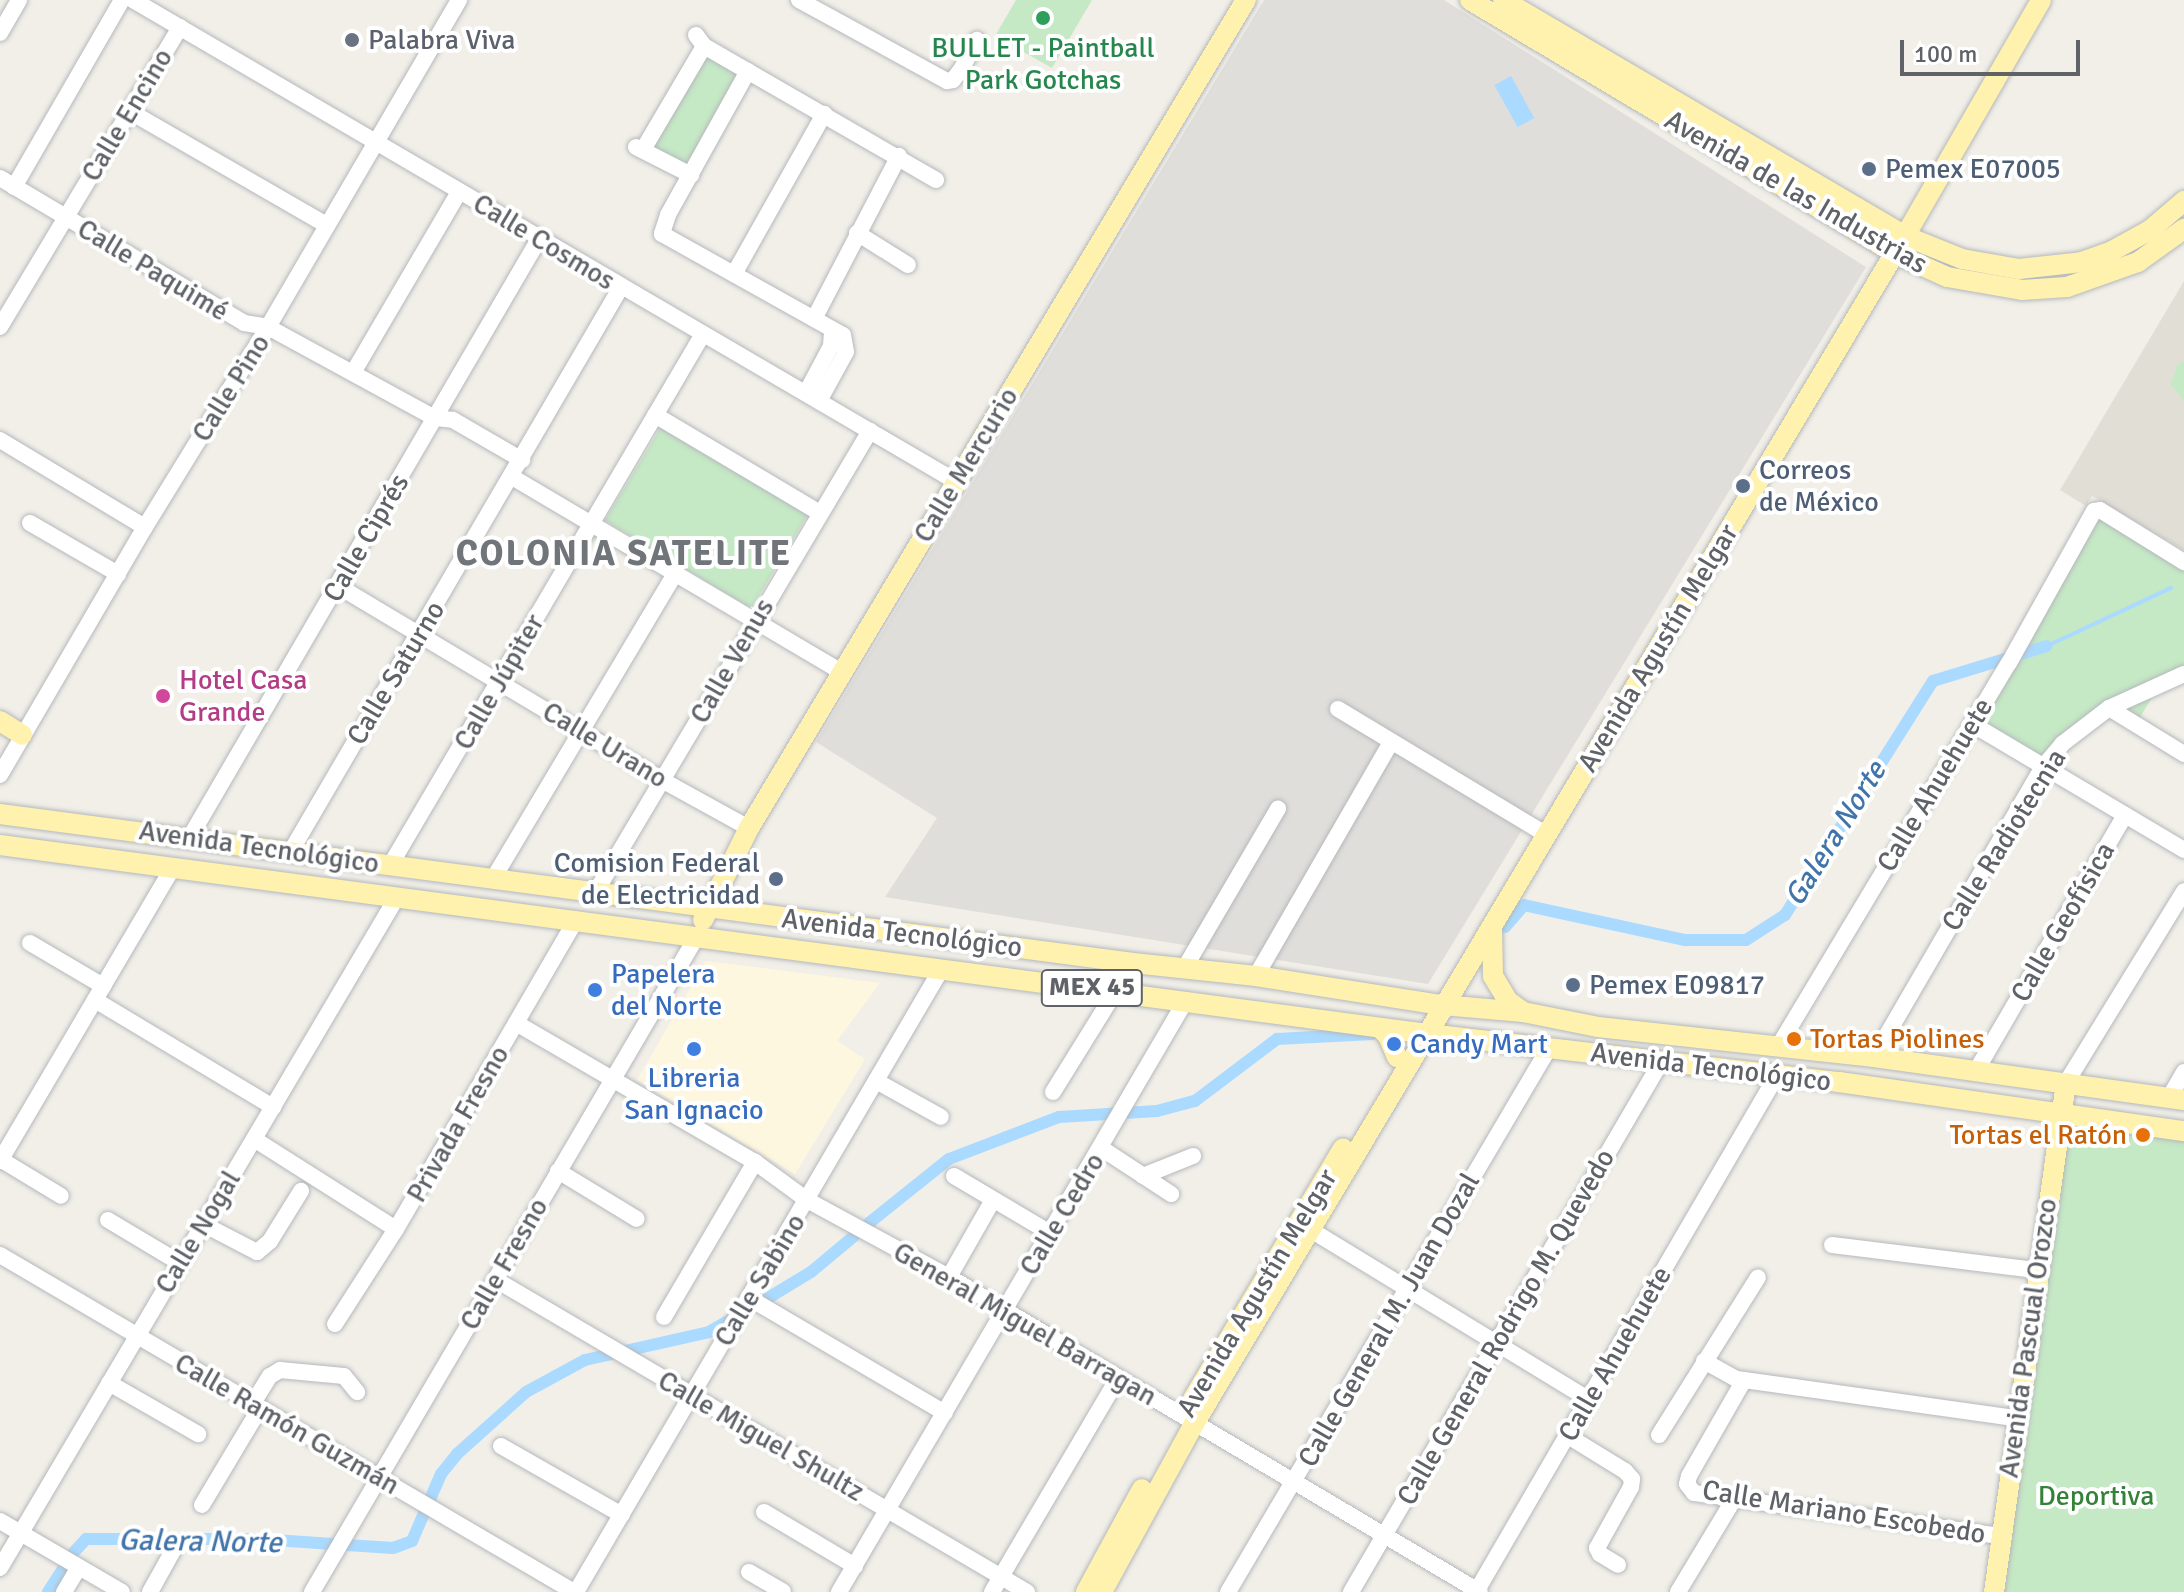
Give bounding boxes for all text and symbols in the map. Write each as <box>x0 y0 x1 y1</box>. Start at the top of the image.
marker: BULLET - Paintball Park Gotchas <box>1034 9 1052 27</box>
place label: Palabra Viva <box>368 23 515 57</box>
scale bar <box>1904 24 2084 74</box>
marker: Palabra Viva <box>343 31 361 49</box>
place label: BULLET - Paintball Park Gotchas <box>931 31 1155 97</box>
text: 100 m <box>1914 39 1977 69</box>
street label: Calle Encino <box>74 43 180 187</box>
street label: Avenida de las Industrias <box>1659 103 1933 281</box>
place label: Pemex E07005 <box>1885 152 2061 186</box>
marker: Pemex E07005 <box>1860 160 1878 178</box>
street label: Calle Cosmos <box>467 187 621 297</box>
street label: Calle Paquimé <box>71 212 235 328</box>
street label: Calle Pino <box>185 328 277 448</box>
street label: Calle Mercurio <box>907 381 1025 549</box>
place label: Correos de México <box>1759 453 1879 519</box>
street label: Calle Ciprés <box>316 468 416 608</box>
marker: Correos de México <box>1734 477 1752 495</box>
street label: Avenida Agustín Melgar <box>1571 518 1745 778</box>
district label: COLONIA SATELITE <box>456 532 792 576</box>
street label: Calle Venus <box>683 593 781 729</box>
street label: Calle Saturno <box>340 595 452 751</box>
street label: Calle Júpiter <box>447 608 551 756</box>
place label: Hotel Casa Grande <box>179 663 307 729</box>
marker: Hotel Casa Grande <box>154 687 172 705</box>
street label: Calle Ahuehuete <box>1870 692 2000 878</box>
street label: Calle Urano <box>536 695 674 795</box>
street label: Calle Radiotecnia <box>1935 743 2073 937</box>
water label: Galera Norte <box>1777 755 1895 913</box>
street label: Avenida Tecnológico <box>137 814 381 880</box>
street label: Calle Geofísica <box>2004 836 2122 1008</box>
place label: Comision Federal de Electricidad <box>554 846 760 912</box>
marker: Comision Federal de Electricidad <box>767 870 785 888</box>
street label: Avenida Tecnológico <box>780 902 1024 964</box>
place label: Papelera del Norte <box>611 957 722 1023</box>
road number: MEX 45 <box>1040 966 1144 1010</box>
place label: Pemex E09817 <box>1589 968 1765 1002</box>
marker: Pemex E09817 <box>1564 976 1582 994</box>
marker: Papelera del Norte <box>586 981 604 999</box>
place label: Tortas Piolines <box>1810 1022 1985 1056</box>
place label: Candy Mart <box>1410 1027 1548 1061</box>
marker: Tortas Piolines <box>1785 1030 1803 1048</box>
marker: Candy Mart <box>1385 1035 1403 1053</box>
street label: Avenida Tecnológico <box>1589 1036 1833 1098</box>
street label: Privada Fresno <box>400 1040 516 1208</box>
marker: Libreria San Ignacio <box>685 1040 703 1058</box>
place label: Libreria San Ignacio <box>624 1061 764 1127</box>
place label: Tortas el Ratón <box>1949 1118 2127 1152</box>
marker: Tortas el Ratón <box>2134 1126 2152 1144</box>
street label: Calle General Rodrigo M. Quevedo <box>1390 1143 1622 1511</box>
street label: Calle Cedro <box>1012 1147 1112 1281</box>
street label: Avenida Agustín Melgar <box>1170 1163 1344 1423</box>
street label: Calle Nogal <box>148 1164 248 1300</box>
street label: Calle General M. Juan Dozal <box>1291 1167 1487 1473</box>
street label: Calle Fresno <box>453 1192 555 1336</box>
street label: Avenida Pascual Orozco <box>1992 1196 2064 1480</box>
street label: Calle Sabino <box>707 1208 813 1352</box>
street label: General Miguel Barragan <box>887 1235 1163 1413</box>
street label: Calle Ahuehuete <box>1551 1260 1679 1448</box>
street label: Calle Ramón Guzmán <box>169 1346 405 1502</box>
street label: Calle Miguel Shultz <box>652 1363 870 1509</box>
street label: Calle Mariano Escobedo <box>1700 1473 1988 1551</box>
park label: Deportiva <box>2038 1479 2154 1513</box>
water label: Galera Norte <box>118 1523 282 1561</box>

